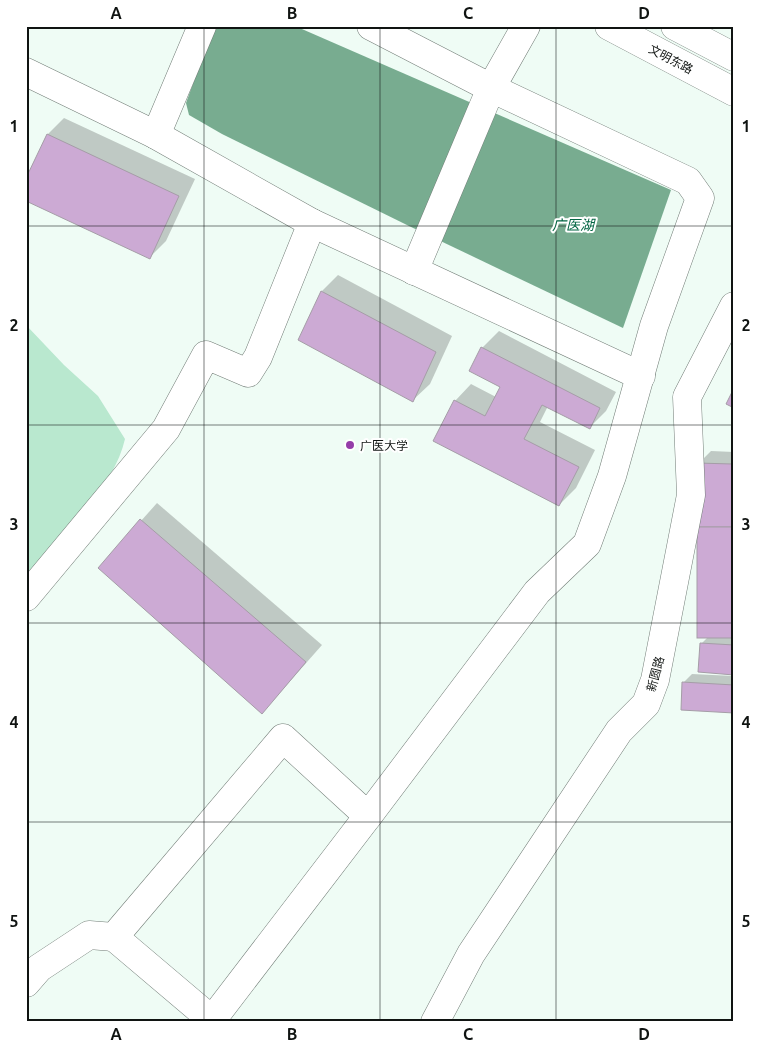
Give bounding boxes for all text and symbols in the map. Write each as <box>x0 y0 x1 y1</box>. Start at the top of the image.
text: A <box>110 4 122 22</box>
text: B <box>287 4 297 22</box>
text: C <box>463 4 473 22</box>
text: D <box>638 4 650 22</box>
street label: 文明东路 <box>647 42 695 76</box>
text: 1 <box>9 117 19 135</box>
text: 1 <box>741 117 751 135</box>
water label: 广医湖 <box>552 217 596 233</box>
text: 2 <box>9 316 19 334</box>
text: 2 <box>741 316 751 334</box>
marker: 广医大学 <box>344 439 356 451</box>
place label: 广医大学 <box>360 439 408 452</box>
text: 3 <box>9 515 19 533</box>
text: 3 <box>741 515 751 533</box>
street label: 新圆路 <box>644 655 666 693</box>
text: 4 <box>9 713 19 731</box>
text: 4 <box>741 713 751 731</box>
text: 5 <box>9 912 19 930</box>
text: 5 <box>741 912 751 930</box>
text: A <box>110 1025 122 1043</box>
text: B <box>287 1025 297 1043</box>
text: C <box>463 1025 473 1043</box>
text: D <box>638 1025 650 1043</box>

